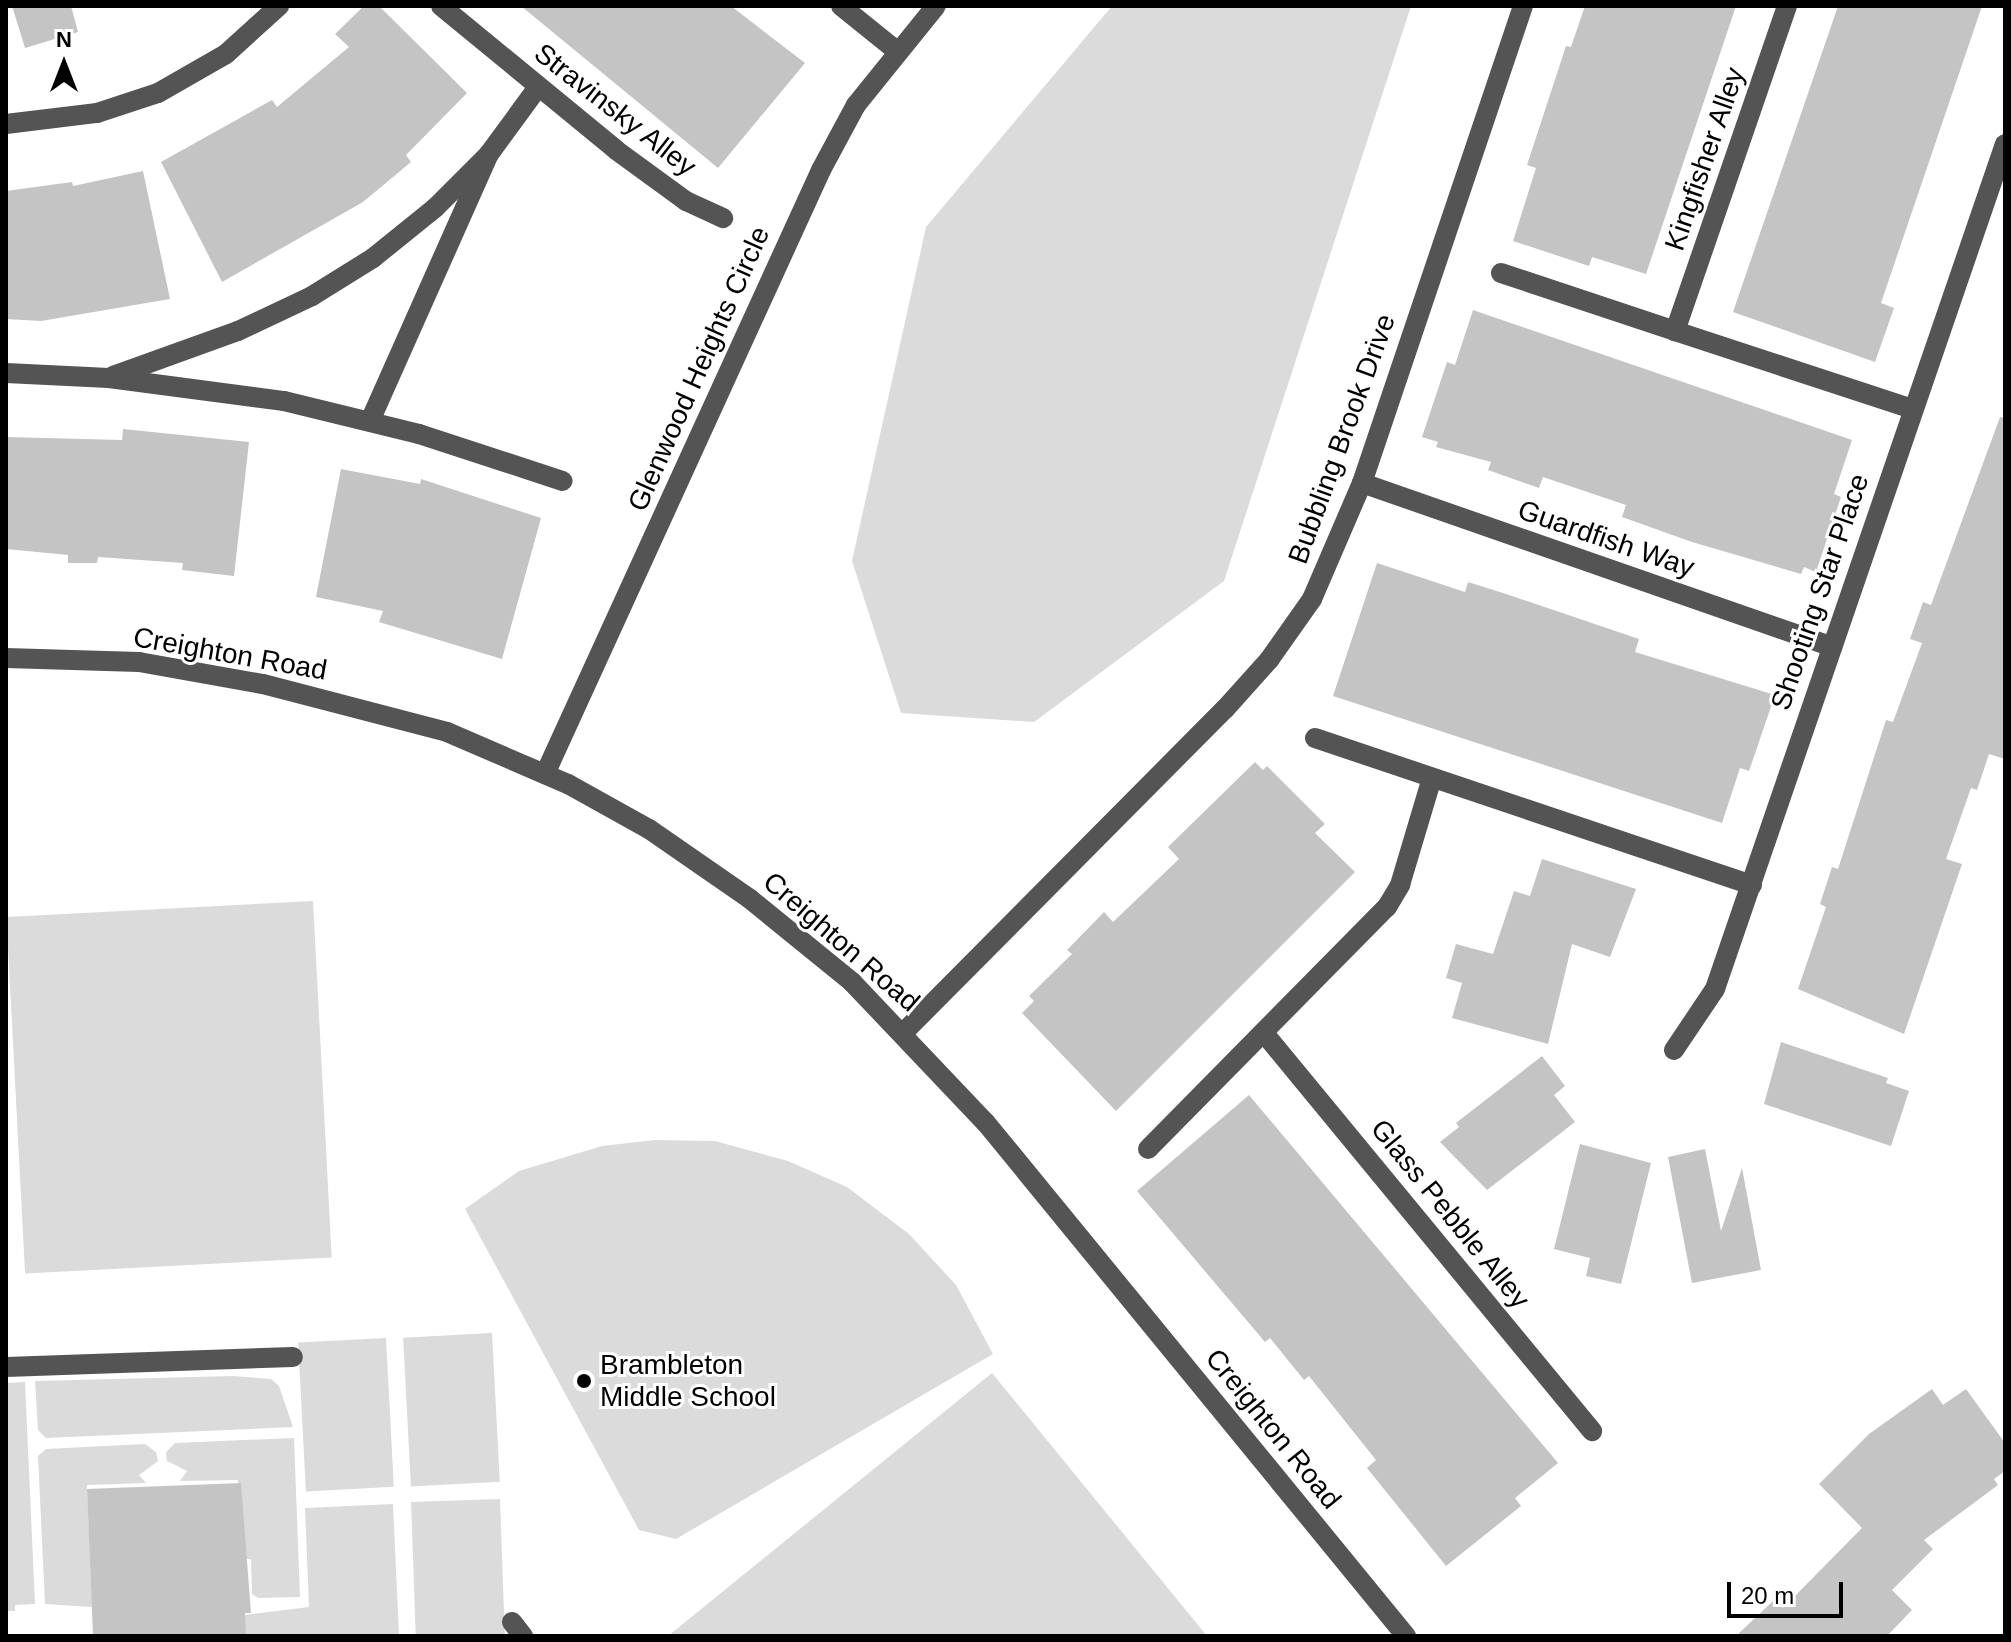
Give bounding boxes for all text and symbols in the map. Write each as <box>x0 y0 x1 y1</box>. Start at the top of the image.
north arrow <box>24 24 104 104</box>
text: N <box>56 27 72 52</box>
street label: Stravinsky Alley <box>527 36 703 184</box>
street label: Kingfisher Alley <box>1658 62 1752 256</box>
street label: Glenwood Heights Circle <box>621 221 777 517</box>
street label: Bubbling Brook Drive <box>1281 310 1403 568</box>
street label: Shooting Star Place <box>1764 470 1876 714</box>
street label: Guardfish Way <box>1513 493 1699 585</box>
street label: Creighton Road <box>131 620 329 688</box>
street label: Creighton Road <box>756 865 926 1019</box>
street label: Glass Pebble Alley <box>1363 1112 1537 1316</box>
street label: Creighton Road <box>1198 1342 1348 1516</box>
place label: Brambleton Middle School <box>600 1348 776 1414</box>
marker: Brambleton Middle School <box>575 1372 593 1390</box>
scale bar <box>1731 1566 1847 1616</box>
text: 20 m <box>1741 1582 1794 1609</box>

